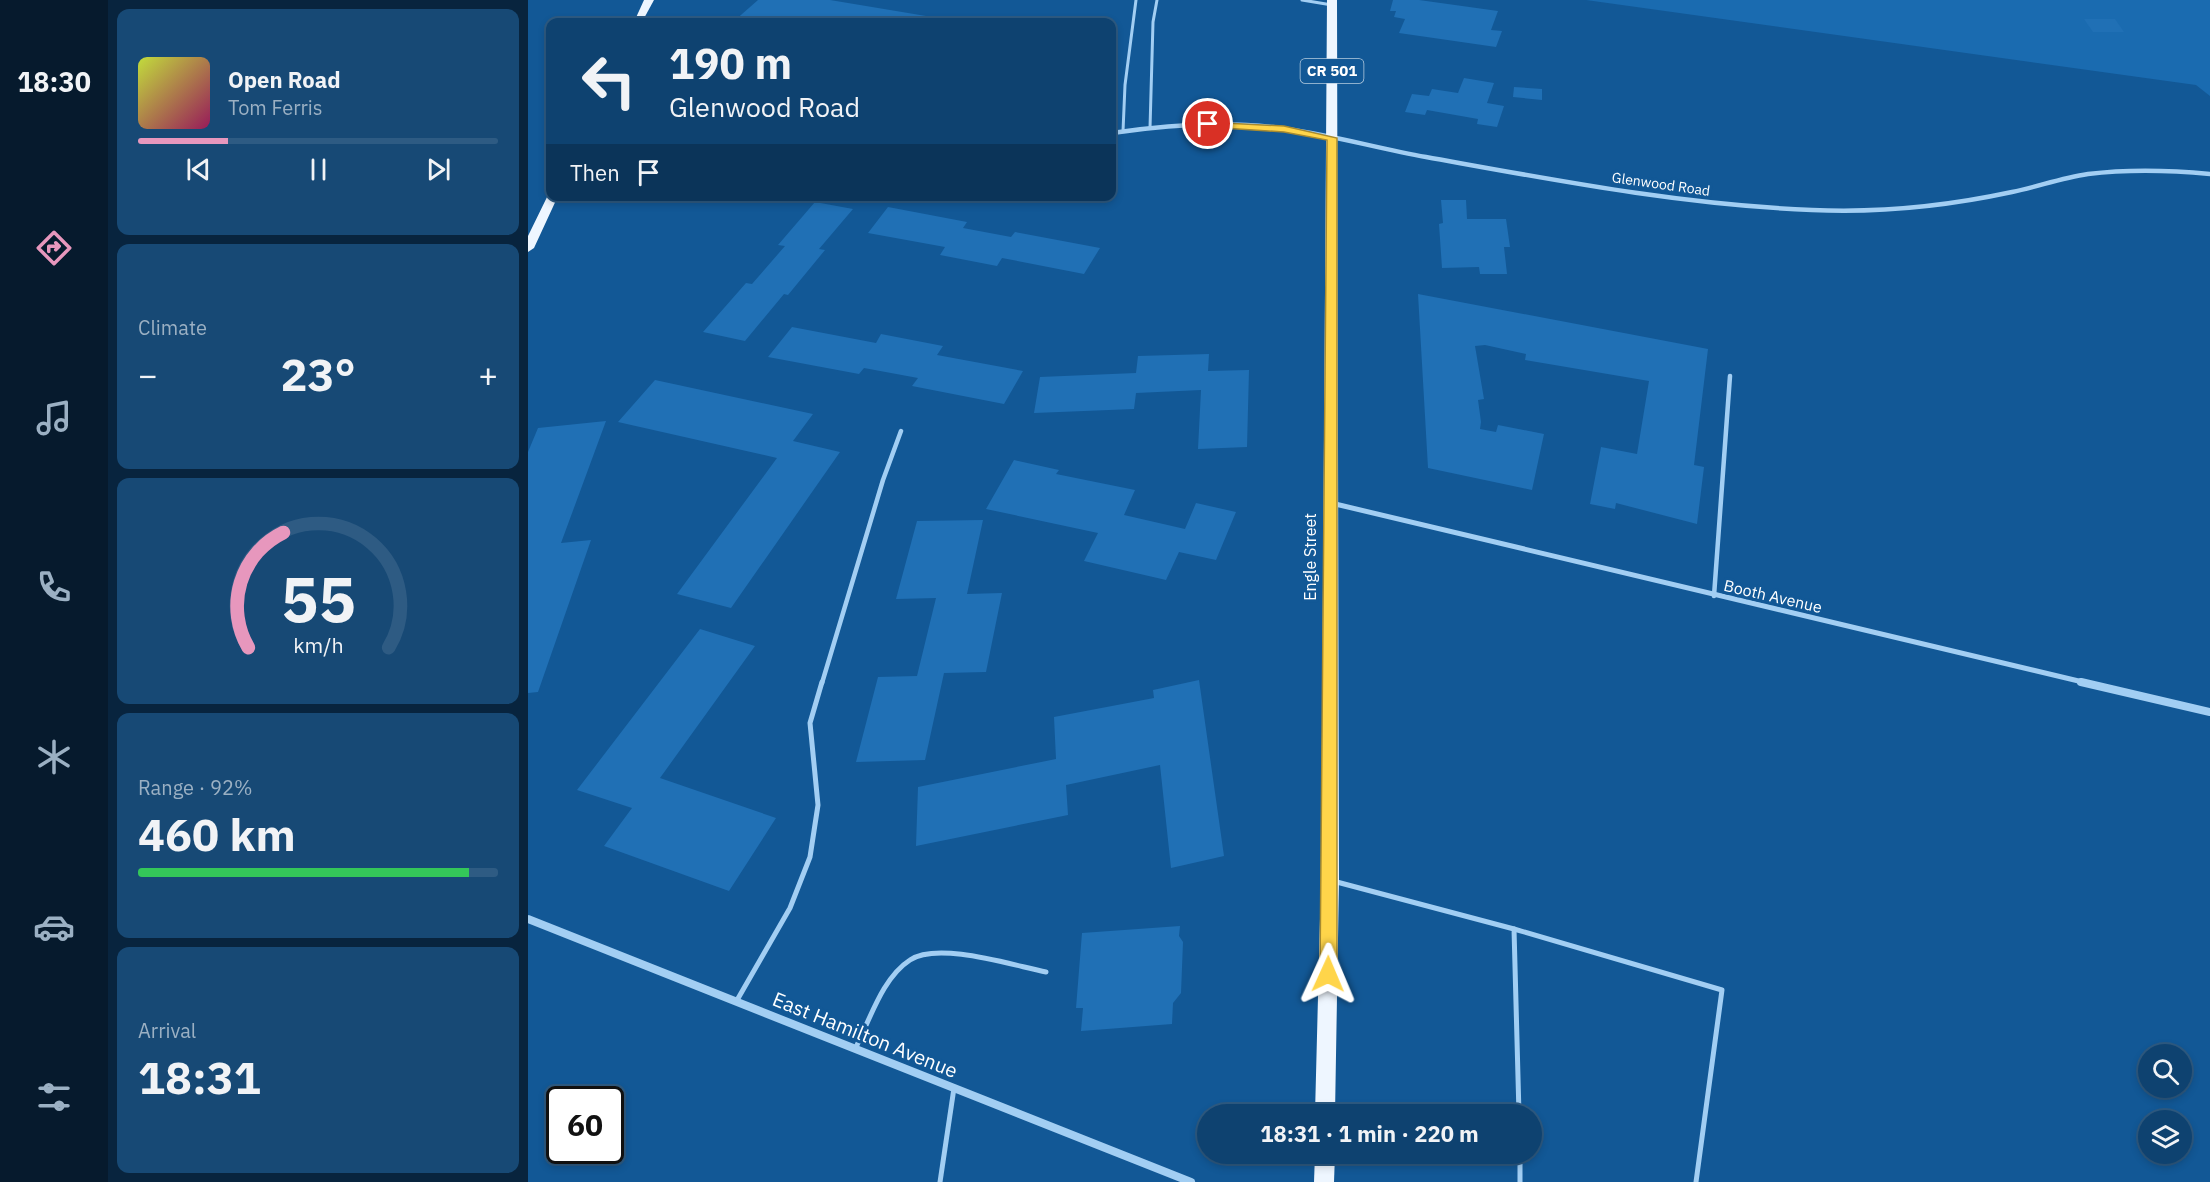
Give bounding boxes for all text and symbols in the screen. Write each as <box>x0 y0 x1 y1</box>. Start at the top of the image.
text: 190 m <box>669 36 792 91</box>
icon: left <box>570 42 648 120</box>
road number: CR 501 <box>1300 59 1364 83</box>
text: 18:30 <box>17 64 91 99</box>
text: Open Road <box>228 65 341 94</box>
text: Glenwood Road <box>669 89 860 124</box>
text: Tom Ferris <box>228 94 323 121</box>
pin <box>1182 98 1233 149</box>
icon: arrive <box>1191 107 1224 140</box>
icon: previous <box>182 153 215 186</box>
icon: pause <box>302 153 335 186</box>
icon: next <box>422 153 455 186</box>
icon: arrive <box>632 156 665 189</box>
text: Then <box>570 158 620 187</box>
street label: Glenwood Road <box>1611 168 1711 200</box>
icon: directions <box>33 227 75 269</box>
text: Climate <box>138 314 207 341</box>
text: 23° <box>280 345 356 403</box>
text: − <box>138 353 158 396</box>
text: + <box>478 353 498 396</box>
icon: music <box>33 397 75 439</box>
street label: Engle Street <box>1300 513 1320 601</box>
text: 55 <box>281 558 355 639</box>
icon: phone <box>33 566 75 608</box>
street label: Booth Avenue <box>1722 575 1824 617</box>
text: km/h <box>293 631 343 659</box>
icon: climate <box>33 736 75 778</box>
text: Range · 92% <box>138 774 253 801</box>
text: 460 km <box>138 805 296 863</box>
icon: car <box>33 906 75 948</box>
position arrow <box>1296 942 1360 1006</box>
street label: East Hamilton Avenue <box>769 985 962 1084</box>
text: Arrival <box>138 1017 196 1044</box>
map controls <box>2138 1044 2192 1164</box>
button: search <box>2138 1044 2192 1098</box>
text: 18:31 <box>138 1048 261 1106</box>
icon: filters <box>33 1076 75 1118</box>
speed limit sign: 60 <box>546 1086 624 1164</box>
button: layers <box>2138 1110 2192 1164</box>
text: 18:31 · 1 min · 220 m <box>1260 1119 1479 1148</box>

